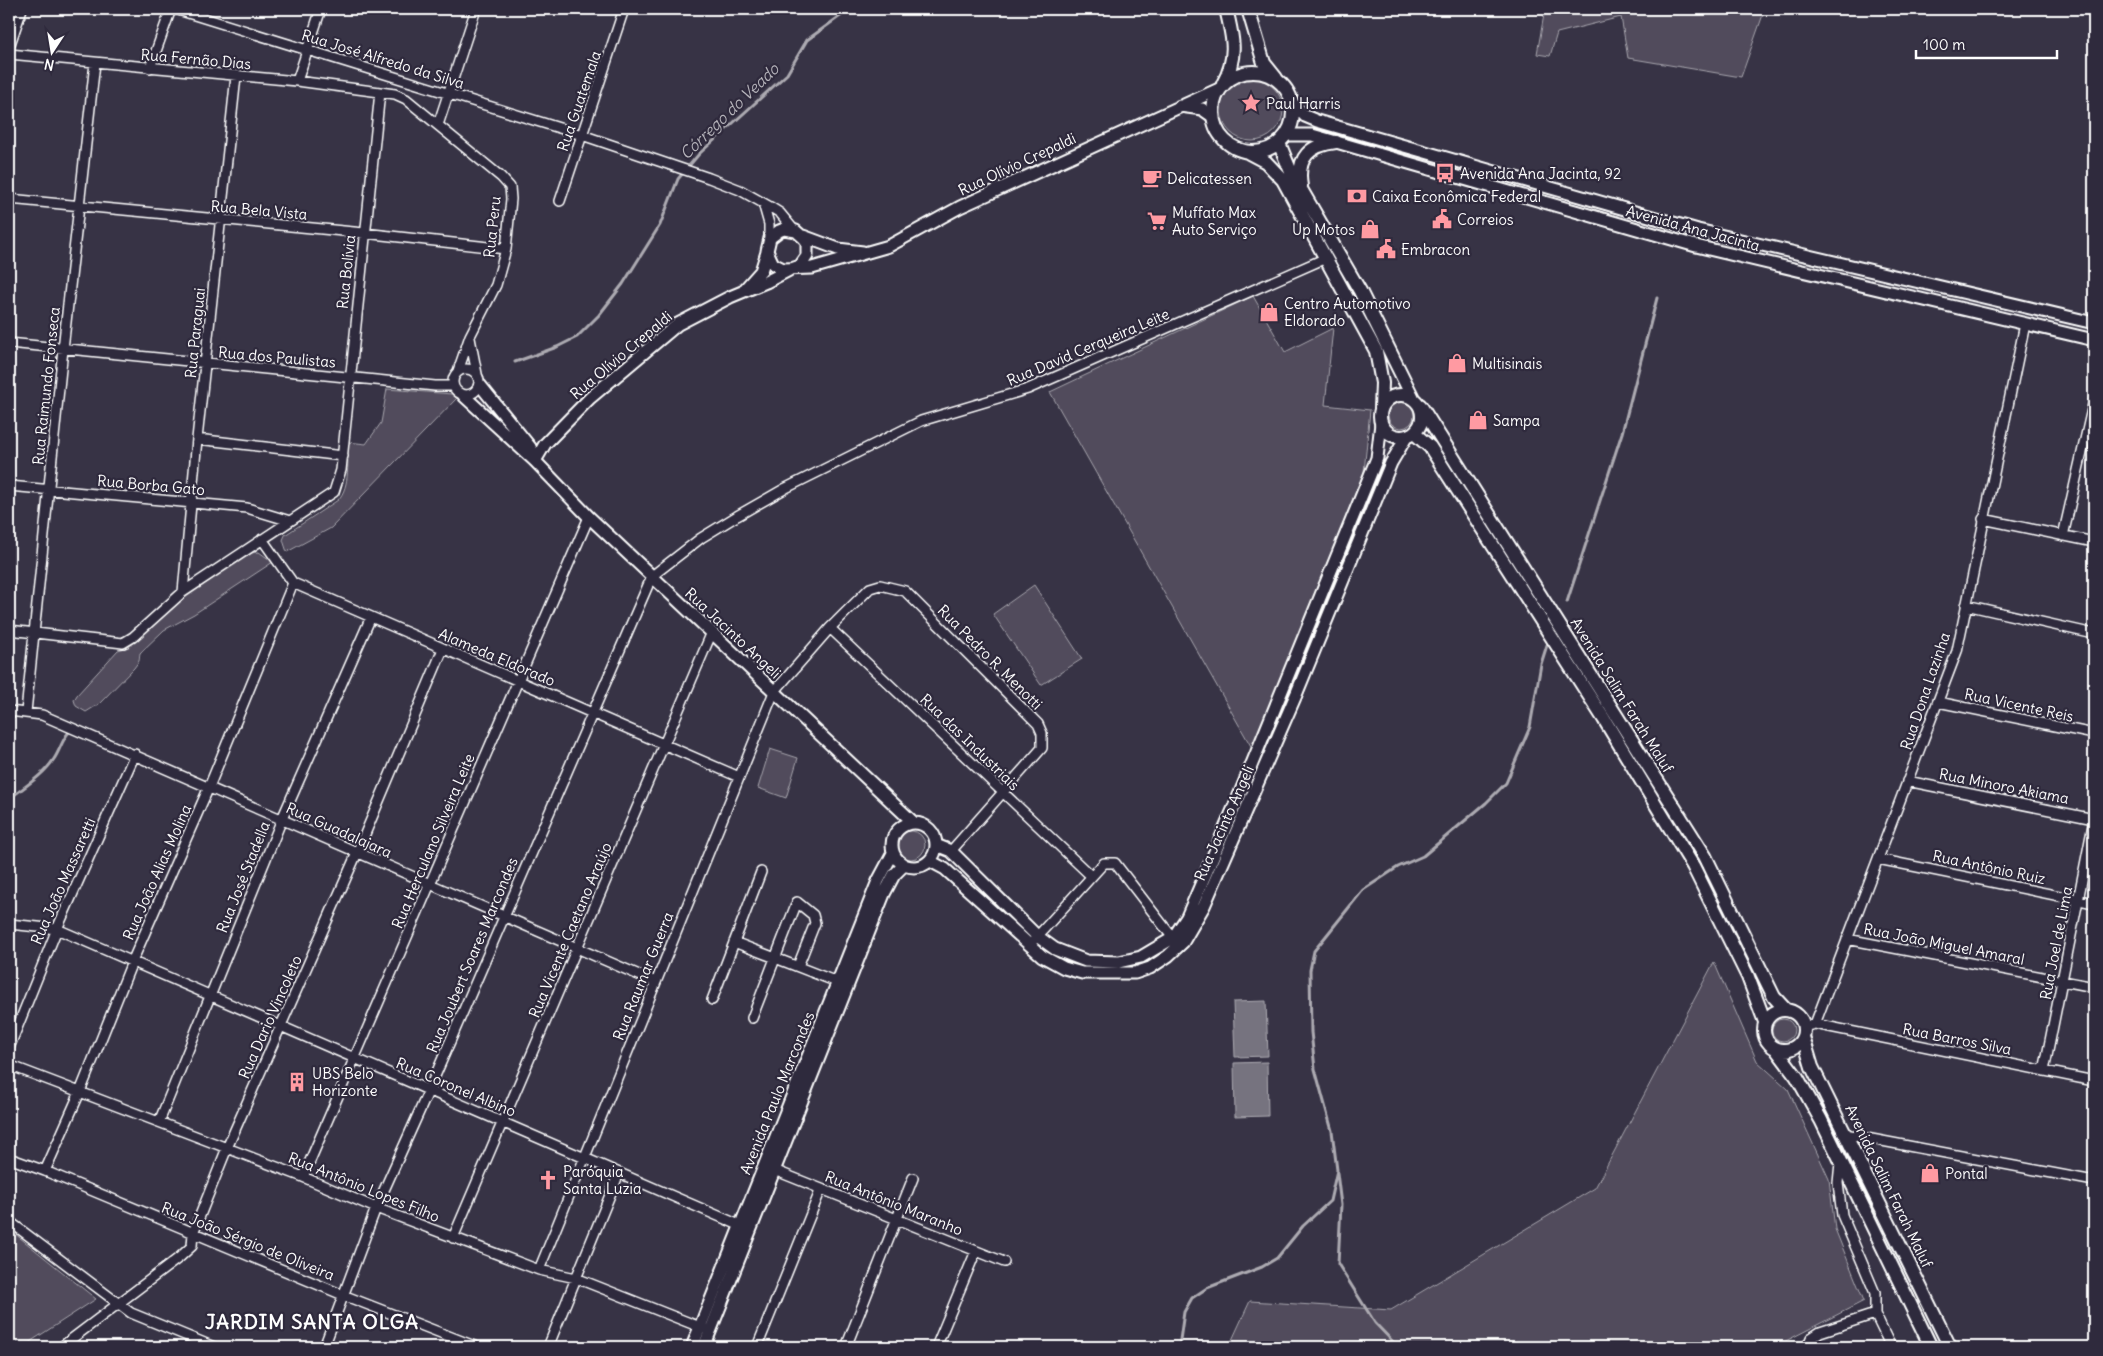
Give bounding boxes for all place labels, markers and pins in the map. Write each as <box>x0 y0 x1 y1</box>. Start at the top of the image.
place icon: Paul Harris <box>1240 92 1262 114</box>
place label: Paul Harris <box>1266 94 1341 113</box>
bus stop icon: Avenida Ana Jacinta, 92 <box>1434 162 1456 184</box>
place label: Avenida Ana Jacinta, 92 <box>1460 164 1621 183</box>
cafe icon: Delicatessen <box>1141 167 1163 189</box>
place label: Delicatessen <box>1167 169 1252 188</box>
bank icon: Caixa Econômica Federal <box>1346 185 1368 207</box>
place label: Caixa Econômica Federal <box>1372 187 1541 206</box>
place label: Muffato Max Auto Serviço <box>1172 203 1257 239</box>
public building icon: Correios <box>1431 208 1453 230</box>
supermarket icon: Muffato Max Auto Serviço <box>1146 210 1168 232</box>
place label: Correios <box>1457 210 1514 229</box>
shop icon: Up Motos <box>1359 218 1381 240</box>
place label: Up Motos <box>1292 220 1355 239</box>
public building icon: Embracon <box>1375 238 1397 260</box>
place label: Embracon <box>1401 240 1471 259</box>
place label: Centro Automotivo Eldorado <box>1284 294 1411 330</box>
shop icon: Centro Automotivo Eldorado <box>1258 301 1280 323</box>
shop icon: Multisinais <box>1446 352 1468 374</box>
place label: Multisinais <box>1472 354 1542 373</box>
shop icon: Sampa <box>1467 409 1489 431</box>
place label: Sampa <box>1493 411 1541 430</box>
place label: UBS Belo Horizonte <box>312 1064 378 1100</box>
building icon: UBS Belo Horizonte <box>286 1071 308 1093</box>
place label: Paróquia Santa Luzia <box>563 1162 642 1198</box>
shop icon: Pontal <box>1919 1162 1941 1184</box>
place label: Pontal <box>1945 1164 1988 1183</box>
church icon: Paróquia Santa Luzia <box>537 1169 559 1191</box>

